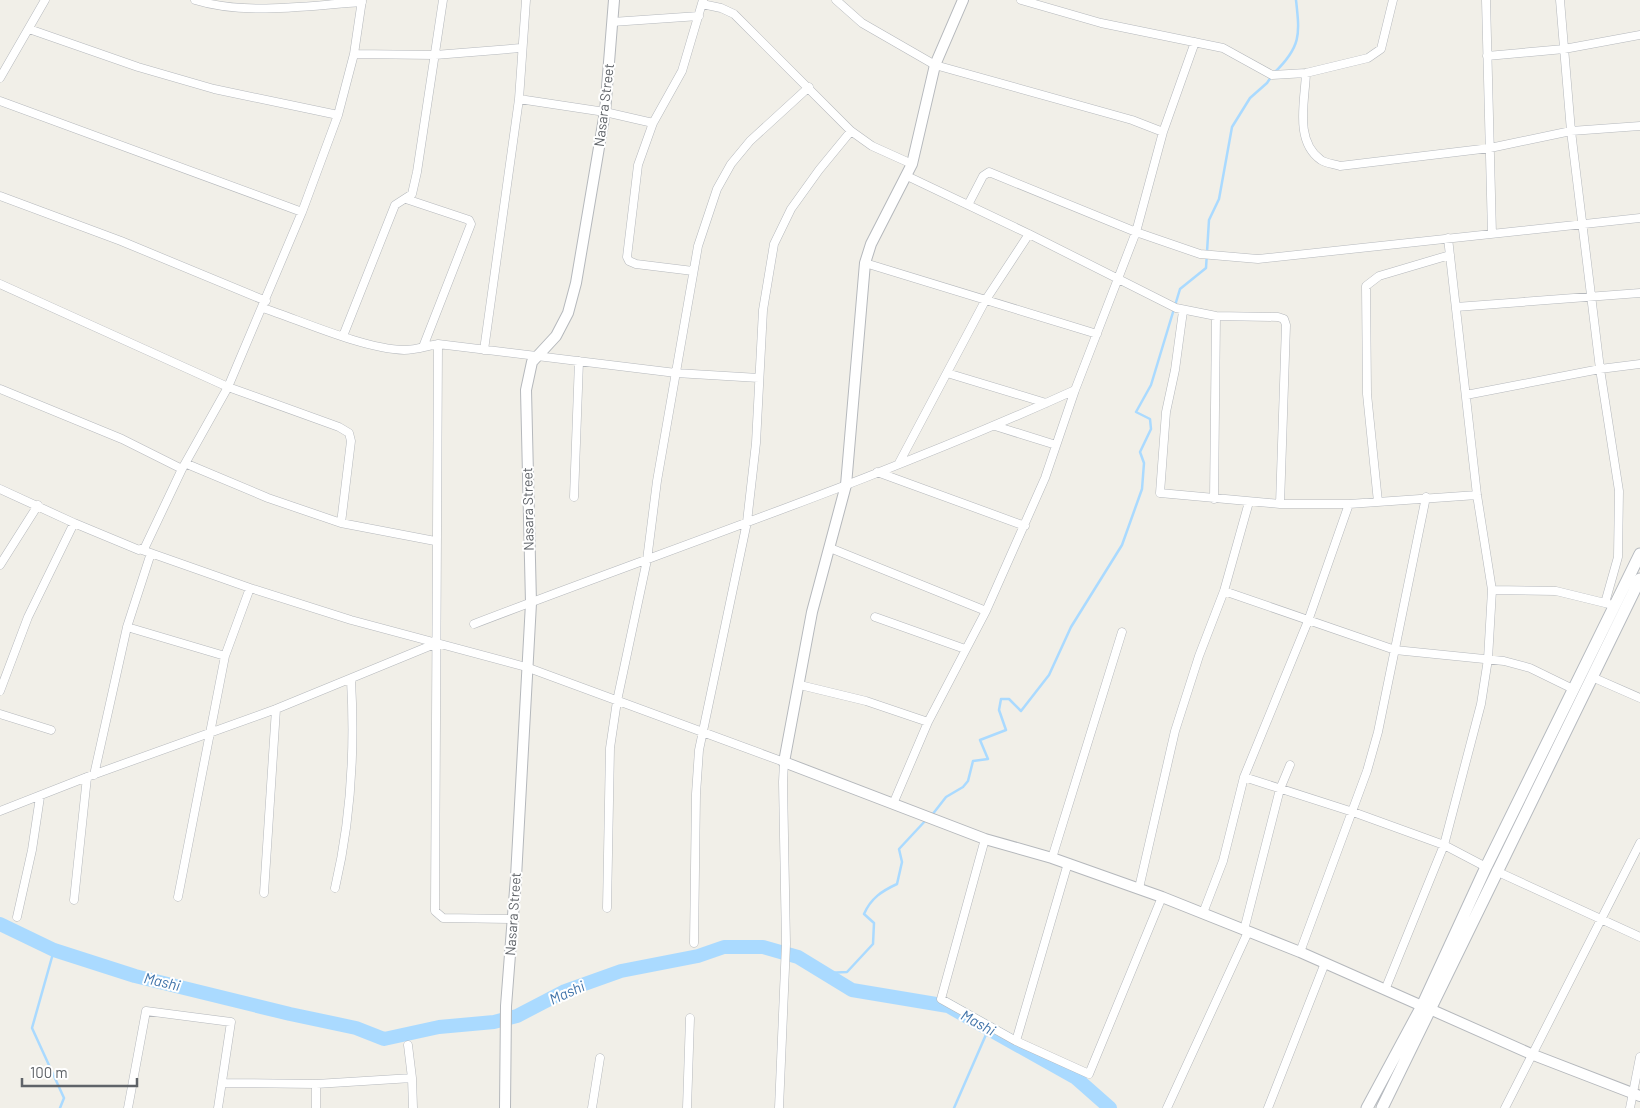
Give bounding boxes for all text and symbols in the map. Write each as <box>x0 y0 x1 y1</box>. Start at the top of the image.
street label: Nasara Street <box>590 62 617 148</box>
street label: Nasara Street <box>518 467 537 551</box>
street label: Nasara Street <box>501 872 524 956</box>
water label: Mashi <box>142 968 183 994</box>
water label: Mashi <box>546 976 587 1008</box>
water label: Mashi <box>958 1005 999 1039</box>
scale bar <box>22 1056 138 1088</box>
text: 100 m <box>30 1063 68 1081</box>

